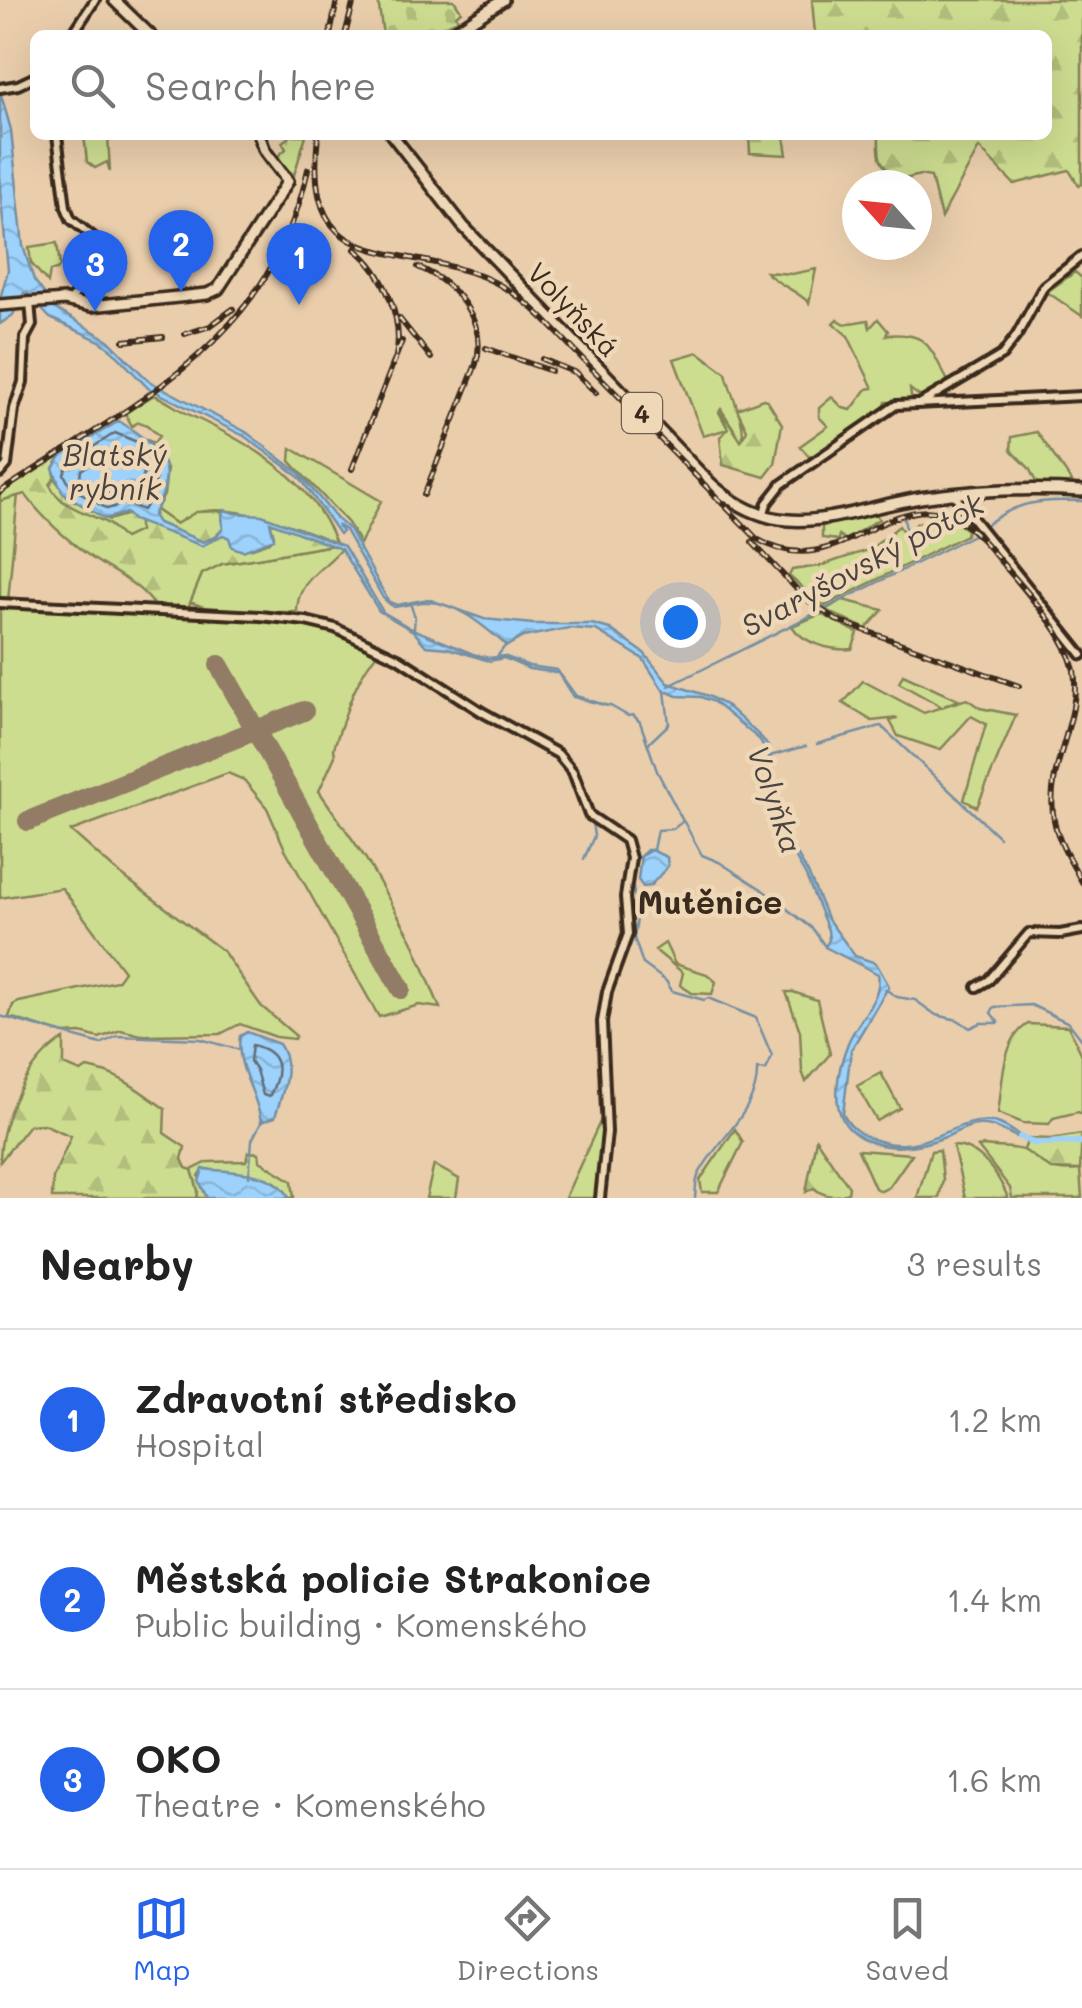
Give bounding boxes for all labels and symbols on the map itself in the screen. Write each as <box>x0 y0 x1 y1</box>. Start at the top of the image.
north arrow <box>842 170 932 260</box>
pin: 2 <box>148 210 214 292</box>
pin: 1 <box>266 222 332 305</box>
pin: 3 <box>62 230 128 312</box>
street label: Volyňská <box>520 254 628 364</box>
road number: 4 <box>622 393 662 433</box>
water label: Blatský rybník <box>63 434 167 508</box>
water label: Svaryšovský potok <box>734 483 991 645</box>
your location <box>655 597 706 648</box>
water label: Volyňka <box>739 739 813 859</box>
district label: Mutěnice <box>638 880 782 922</box>

